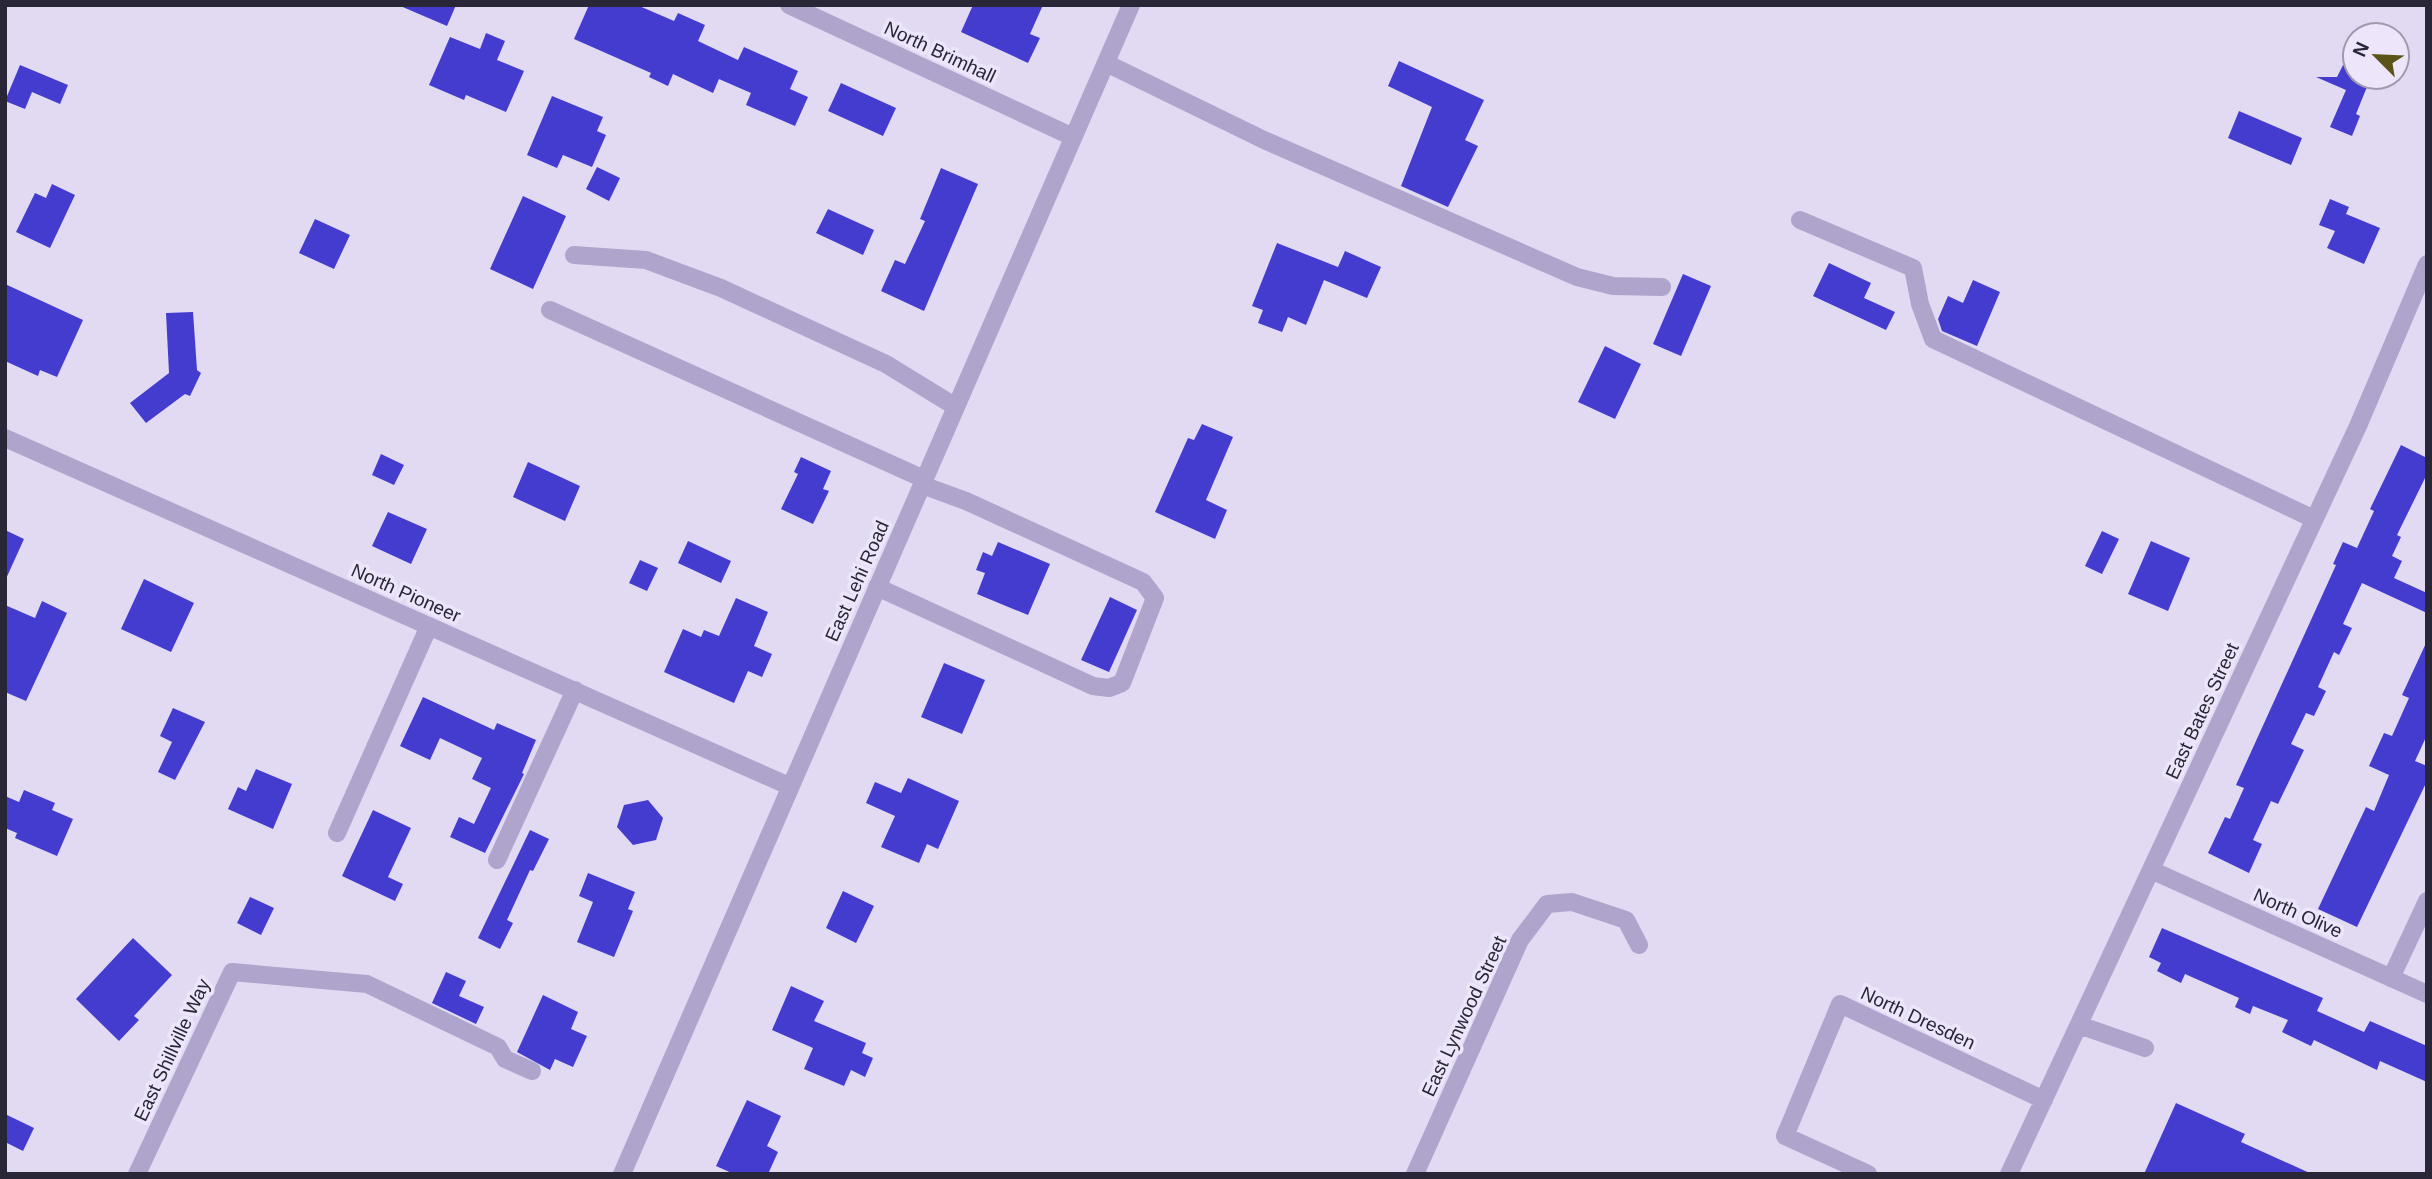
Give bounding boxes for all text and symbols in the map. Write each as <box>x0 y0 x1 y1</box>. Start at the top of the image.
street label: North Brimhall <box>881 17 999 87</box>
north arrow <box>2341 21 2411 91</box>
text: N <box>2349 39 2373 60</box>
street label: East Lehi Road <box>821 517 893 645</box>
street label: North Pioneer <box>348 560 464 627</box>
street label: East Bates Street <box>2161 639 2243 782</box>
street label: North Olive <box>2250 884 2346 942</box>
street label: East Lynwood Street <box>1418 932 1511 1100</box>
street label: East Shillville Way <box>130 975 214 1124</box>
street label: North Dresden <box>1858 982 1978 1054</box>

